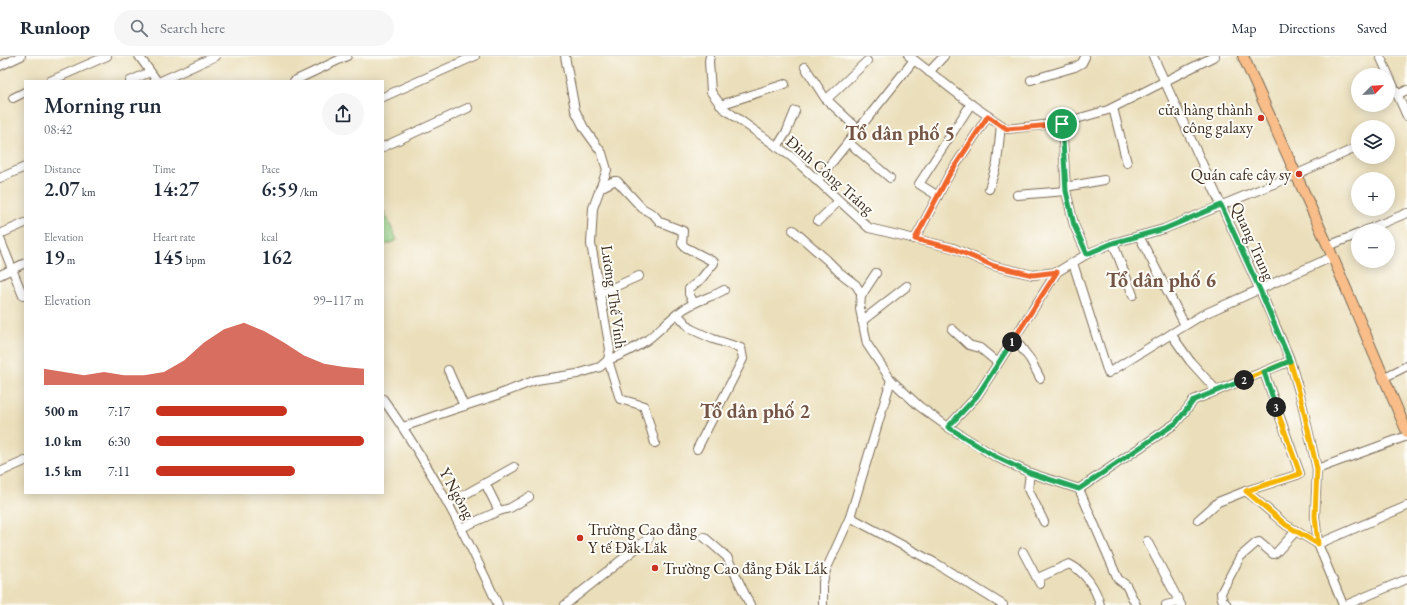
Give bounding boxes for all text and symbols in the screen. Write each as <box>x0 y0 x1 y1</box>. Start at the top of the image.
search box <box>114 10 394 46</box>
text: Runloop <box>20 15 90 40</box>
icon: search <box>128 17 150 39</box>
text: Search here <box>160 18 225 37</box>
text: Map <box>1231 19 1257 37</box>
text: Directions <box>1279 19 1335 37</box>
text: Saved <box>1357 19 1387 37</box>
north arrow <box>1351 68 1395 112</box>
map controls <box>1351 68 1395 268</box>
text: Morning run <box>44 91 162 120</box>
button: share <box>322 93 364 135</box>
place label: cửa hàng thành công galaxy <box>1158 99 1254 138</box>
pin <box>1045 107 1079 141</box>
icon: arrive <box>1051 113 1073 135</box>
marker: cửa hàng thành công galaxy <box>1256 113 1266 123</box>
district label: Tổ dân phố 5 <box>845 120 955 146</box>
button: layers <box>1351 120 1395 164</box>
text: 08:42 <box>44 121 72 138</box>
street label: Đinh Công Tráng <box>782 131 879 220</box>
text: Distance <box>44 162 81 176</box>
text: Time <box>153 162 176 176</box>
text: Pace <box>261 162 280 176</box>
place label: Quán cafe cây sy <box>1191 164 1292 185</box>
marker: Quán cafe cây sy <box>1294 169 1304 179</box>
button: + <box>1351 172 1395 216</box>
text: 2.07 <box>44 176 80 202</box>
text: 14:27 <box>153 176 199 202</box>
text: 6:59 <box>261 176 298 202</box>
text: km <box>80 185 96 199</box>
text: /km <box>298 185 318 199</box>
street label: Quang Trung <box>1226 198 1280 285</box>
button: − <box>1351 224 1395 268</box>
text: Elevation <box>44 230 84 244</box>
text: Heart rate <box>153 230 195 244</box>
text: kcal <box>261 230 278 244</box>
text: 19 <box>44 244 65 270</box>
text: 145 <box>153 244 183 270</box>
text: 162 <box>261 244 292 270</box>
street label: Lương Thế Vinh <box>596 244 632 350</box>
text: m <box>65 253 75 267</box>
text: bpm <box>183 253 206 267</box>
district label: Tổ dân phố 6 <box>1106 267 1216 293</box>
text: Elevation <box>44 292 91 309</box>
text: 99–117 m <box>313 292 364 309</box>
pin: 1 <box>1002 332 1022 352</box>
text: 1 <box>1009 335 1015 349</box>
pin: 2 <box>1234 370 1254 390</box>
text: 2 <box>1241 373 1247 387</box>
pin: 3 <box>1266 397 1286 417</box>
district label: Tổ dân phố 2 <box>700 398 810 424</box>
text: 3 <box>1273 400 1279 414</box>
text: 500 m <box>44 403 78 420</box>
text: 7:17 <box>108 403 130 420</box>
text: 1.0 km <box>44 433 82 450</box>
text: 6:30 <box>108 433 130 450</box>
text: 1.5 km <box>44 463 82 480</box>
text: 7:11 <box>108 463 130 480</box>
street label: Y Ngông <box>434 464 480 523</box>
place label: Trường Cao đẳng Y tế Đăk Lăk <box>588 519 698 558</box>
marker: Trường Cao đẳng Y tế Đăk Lăk <box>575 533 585 543</box>
place label: Trường Cao đẳng Đắk Lắk <box>663 558 828 579</box>
marker: Trường Cao đẳng Đắk Lắk <box>650 563 660 573</box>

